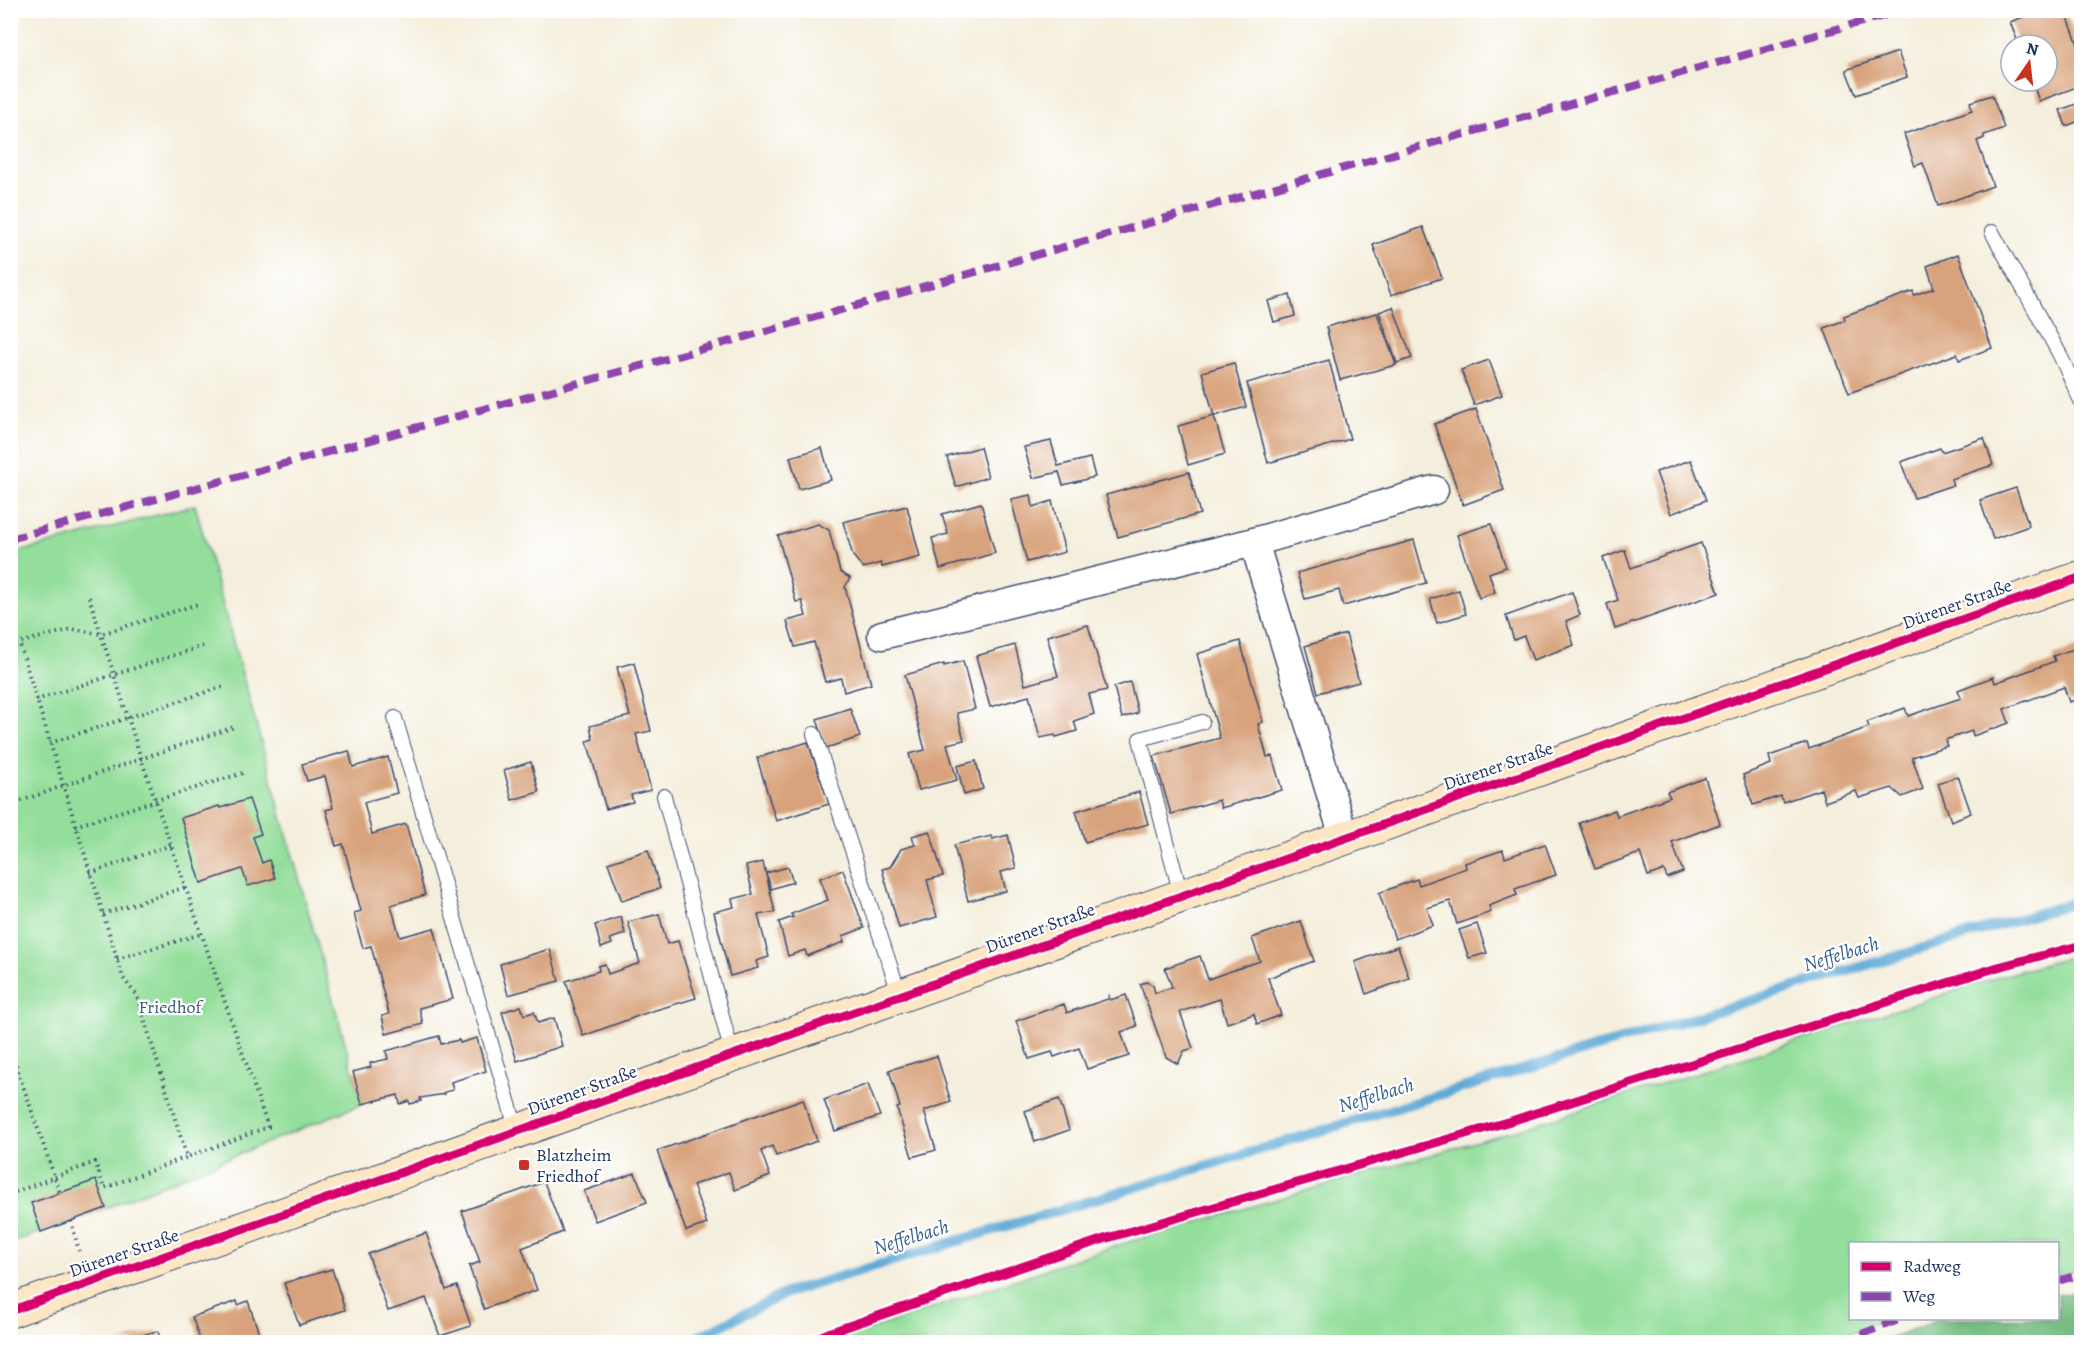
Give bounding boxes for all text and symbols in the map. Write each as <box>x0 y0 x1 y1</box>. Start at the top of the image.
north arrow <box>1999 33 2059 93</box>
text: N <box>2024 37 2041 62</box>
street label: Dürener Straße <box>1899 573 2015 635</box>
street label: Dürener Straße <box>1440 736 1556 796</box>
street label: Dürener Straße <box>982 897 1098 959</box>
water label: Neffelbach <box>1800 930 1882 978</box>
park label: Friedhof <box>138 995 205 1019</box>
street label: Dürener Straße <box>524 1059 640 1121</box>
water label: Neffelbach <box>1335 1071 1417 1119</box>
place label: Blatzheim Friedhof <box>536 1143 611 1188</box>
marker: Blatzheim Friedhof <box>517 1158 531 1172</box>
water label: Neffelbach <box>870 1213 952 1261</box>
street label: Dürener Straße <box>66 1223 182 1283</box>
legend <box>1849 1242 2059 1320</box>
text: Radweg <box>1903 1254 1961 1278</box>
text: Weg <box>1902 1284 1935 1308</box>

